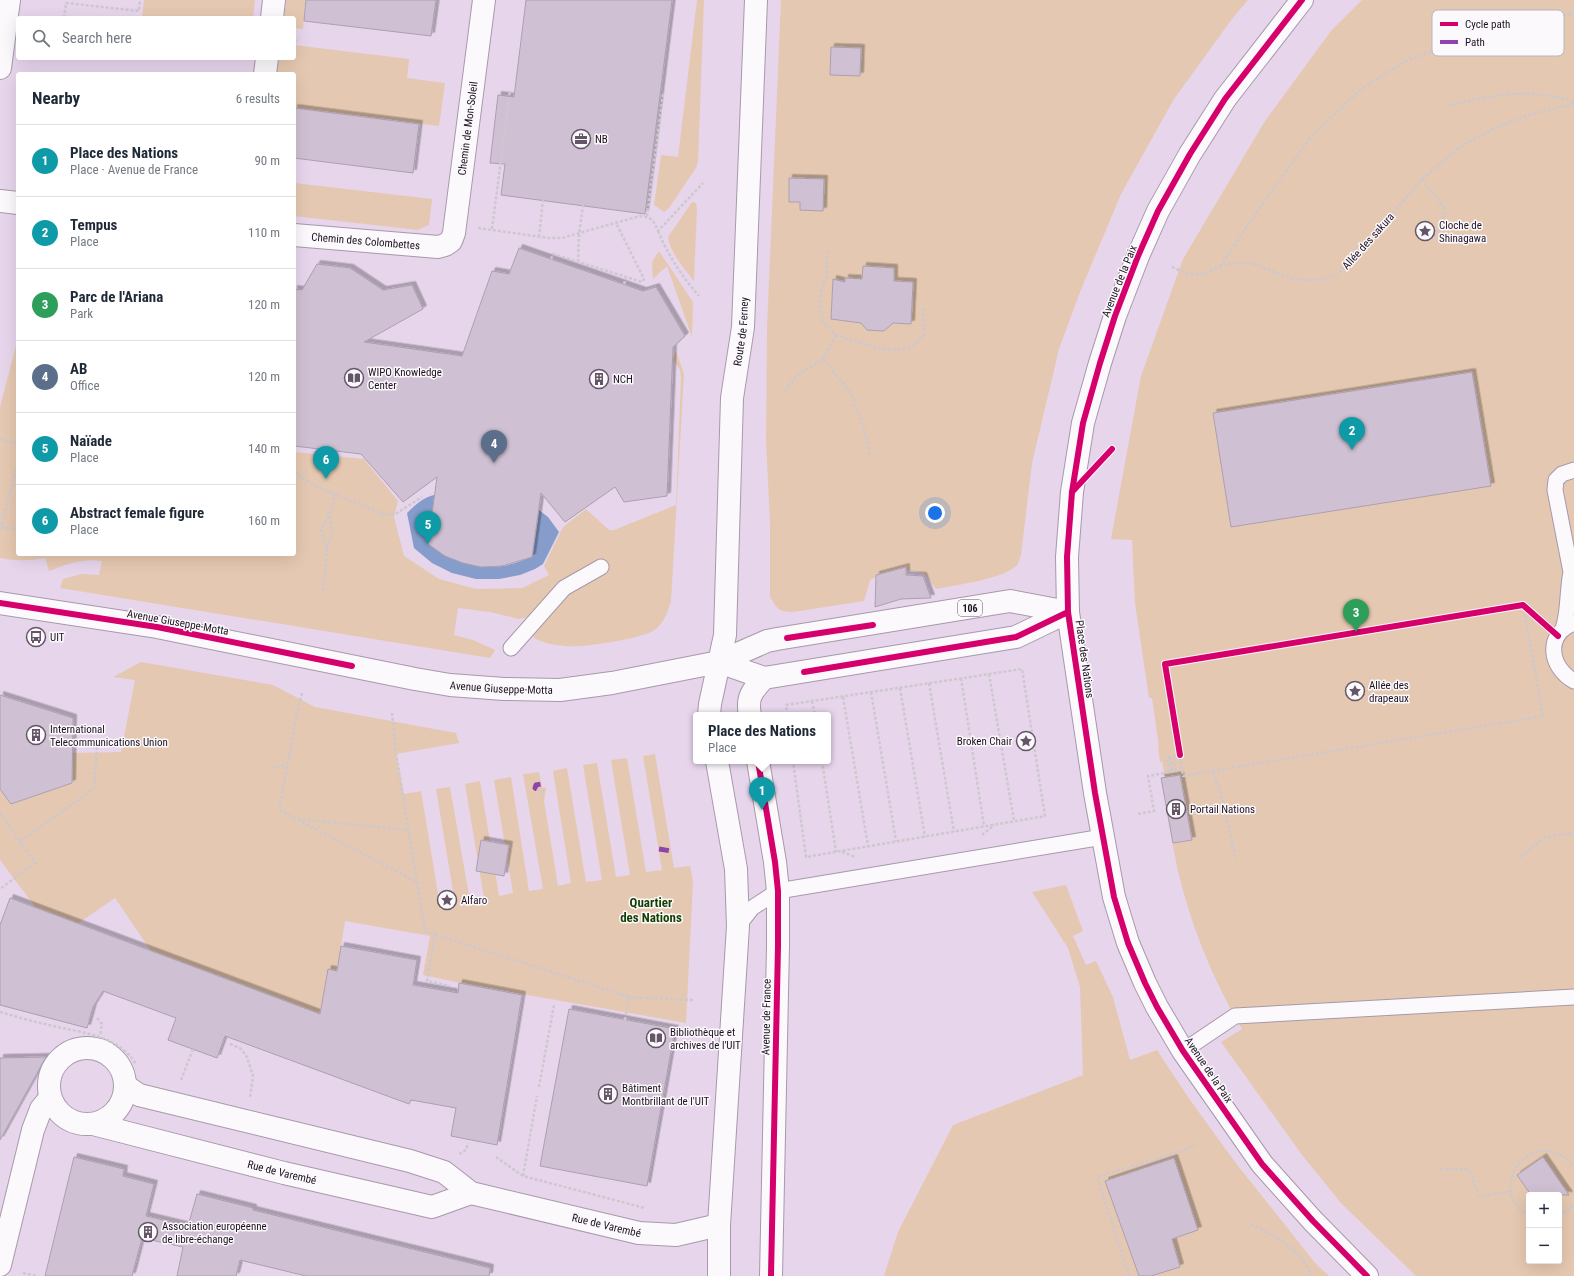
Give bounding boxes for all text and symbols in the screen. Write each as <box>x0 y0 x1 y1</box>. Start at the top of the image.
legend <box>1432 10 1564 56</box>
search box <box>16 16 296 60</box>
text: Cycle path <box>1465 18 1510 31</box>
icon: search <box>30 27 52 49</box>
text: Search here <box>62 29 132 47</box>
text: Path <box>1465 36 1485 49</box>
street label: Chemin de Mon-Soleil <box>455 81 480 176</box>
text: Nearby <box>32 88 80 108</box>
text: 6 results <box>236 91 280 106</box>
office icon: NB <box>570 128 592 150</box>
place label: NB <box>595 133 608 146</box>
text: Place des Nations <box>70 144 178 162</box>
text: 1 <box>42 153 48 168</box>
text: 90 m <box>254 153 280 168</box>
text: Place · Avenue de France <box>70 162 198 177</box>
street label: Allée des sakura <box>1340 210 1397 272</box>
text: Tempus <box>70 216 117 234</box>
place label: Cloche de Shinagawa <box>1439 219 1486 245</box>
place icon: Cloche de Shinagawa <box>1414 220 1436 242</box>
text: 2 <box>42 225 48 240</box>
text: 110 m <box>248 225 280 240</box>
street label: Chemin des Colombettes <box>311 230 421 252</box>
text: Place <box>70 234 99 249</box>
street label: Avenue de la Paix <box>1099 243 1140 319</box>
text: Parc de l'Ariana <box>70 288 163 306</box>
street label: Route de Ferney <box>731 296 751 367</box>
text: 3 <box>42 297 48 312</box>
text: 120 m <box>248 297 280 312</box>
text: Park <box>70 306 93 321</box>
text: AB <box>70 360 87 378</box>
place label: WIPO Knowledge Center <box>368 366 442 392</box>
library icon: WIPO Knowledge Center <box>343 367 365 389</box>
building icon: NCH <box>588 368 610 390</box>
text: 4 <box>42 369 48 384</box>
text: 120 m <box>248 369 280 384</box>
place label: NCH <box>613 373 633 386</box>
text: Office <box>70 378 100 393</box>
pin: 2 <box>1339 417 1365 450</box>
pin: 4 <box>481 430 507 463</box>
text: Naïade <box>70 432 112 450</box>
text: 5 <box>42 441 48 456</box>
text: 140 m <box>248 441 280 456</box>
pin: 6 <box>313 446 339 479</box>
text: Place <box>70 450 99 465</box>
your location <box>925 503 945 523</box>
text: Abstract female figure <box>70 504 204 522</box>
pin: 5 <box>415 511 441 544</box>
text: 6 <box>42 513 48 528</box>
text: 160 m <box>248 513 280 528</box>
text: Place <box>70 522 99 537</box>
pin: 3 <box>1343 599 1369 632</box>
road number: 106 <box>958 600 982 616</box>
street label: Avenue Giuseppe-Motta <box>126 607 230 638</box>
street label: Place des Nations <box>1073 619 1096 699</box>
bus stop icon: UIT <box>25 626 47 648</box>
place label: UIT <box>50 631 65 644</box>
street label: Avenue Giuseppe-Motta <box>449 679 553 697</box>
place label: Allée des drapeaux <box>1369 679 1409 705</box>
place icon: Allée des drapeaux <box>1344 680 1366 702</box>
popup <box>693 712 831 764</box>
text: Place des Nations <box>708 722 816 740</box>
place label: International Telecommunications Union <box>50 723 168 749</box>
building icon: International Telecommunications Union <box>25 724 47 746</box>
place icon: Broken Chair <box>1015 730 1037 752</box>
place label: Broken Chair <box>957 735 1013 748</box>
text: Place <box>708 740 736 755</box>
pin: 1 <box>749 777 775 810</box>
building icon: Portail Nations <box>1165 798 1187 820</box>
place label: Portail Nations <box>1190 803 1255 816</box>
place icon: Alfaro <box>436 889 458 911</box>
place label: Alfaro <box>461 894 488 907</box>
district label: Quartier des Nations <box>620 895 682 925</box>
street label: Avenue de France <box>759 979 774 1055</box>
place label: Bibliothèque et archives de l'UIT <box>670 1026 741 1052</box>
library icon: Bibliothèque et archives de l'UIT <box>645 1027 667 1049</box>
street label: Avenue de la Paix <box>1182 1035 1235 1106</box>
place label: Bâtiment Montbrillant de l'UIT <box>622 1082 709 1108</box>
building icon: Bâtiment Montbrillant de l'UIT <box>597 1083 619 1105</box>
street label: Rue de Varembé <box>246 1158 318 1187</box>
map controls <box>1526 1192 1562 1264</box>
button: + <box>1526 1192 1562 1228</box>
street label: Rue de Varembé <box>571 1211 642 1240</box>
place label: Association européenne de libre-échange <box>162 1220 267 1246</box>
building icon: Association européenne de libre-échange <box>137 1221 159 1243</box>
button: − <box>1526 1228 1562 1264</box>

